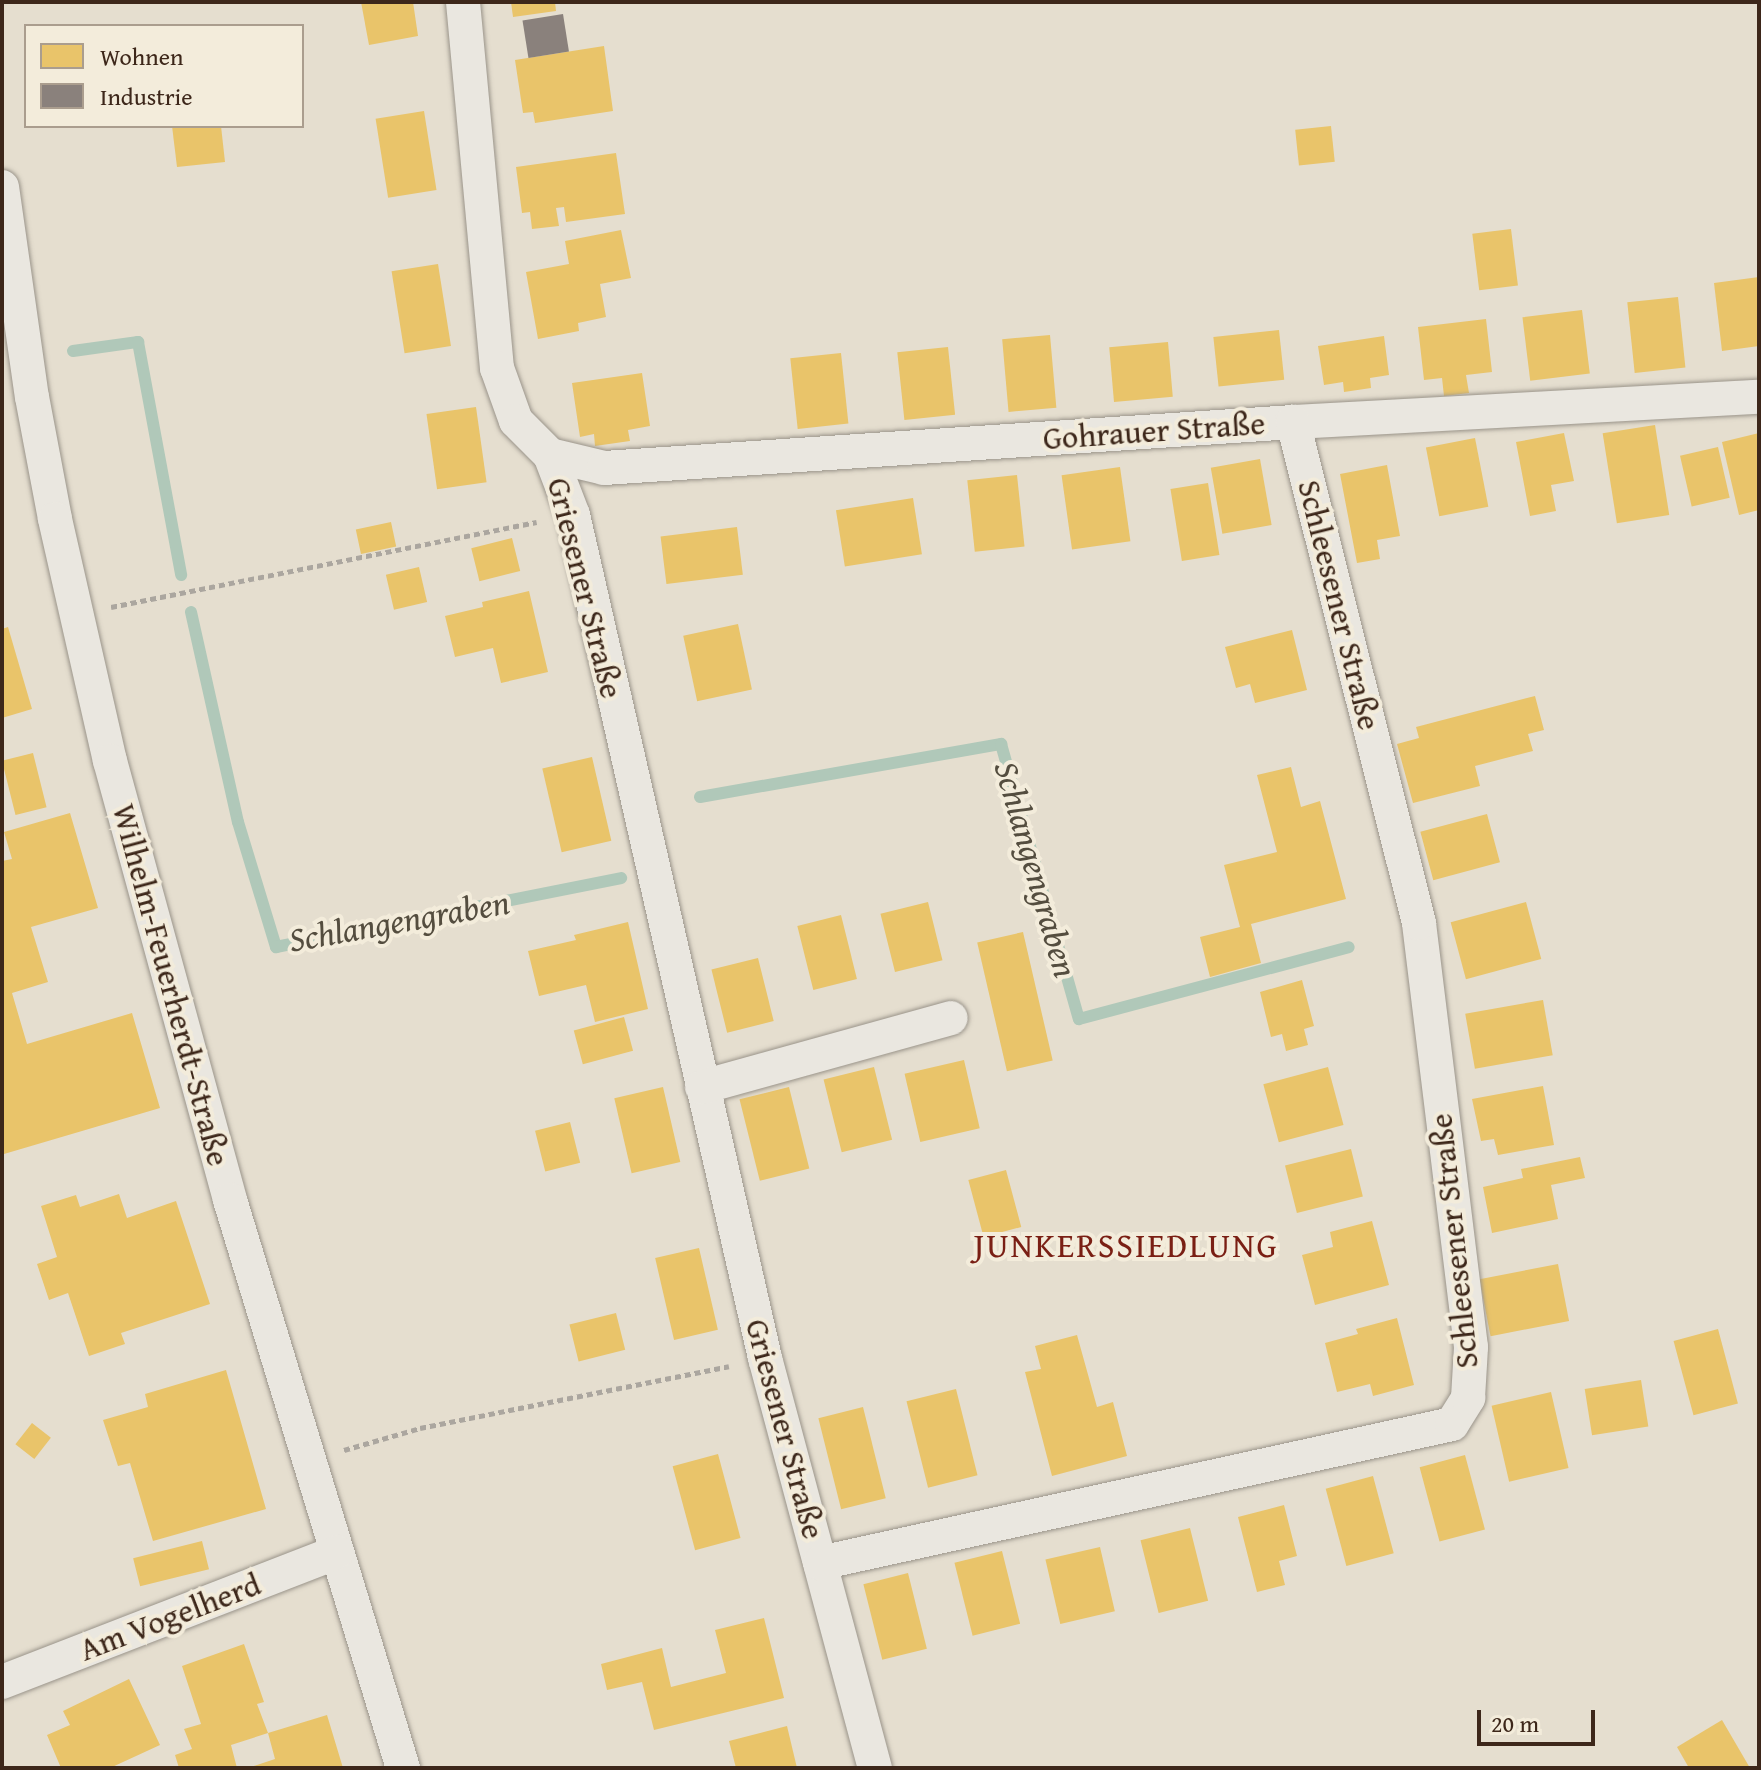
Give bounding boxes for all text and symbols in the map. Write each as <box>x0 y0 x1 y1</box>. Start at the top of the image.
legend <box>24 24 304 128</box>
text: Wohnen <box>100 39 183 74</box>
text: Industrie <box>100 79 193 114</box>
street label: Gohrauer Straße <box>1042 404 1266 458</box>
street label: Griesener Straße <box>539 474 631 702</box>
street label: Schleesener Straße <box>1289 476 1389 734</box>
water label: Schlangengraben <box>987 756 1087 982</box>
street label: Wilhelm-Feuerherdt-Straße <box>104 800 238 1170</box>
water label: Schlangengraben <box>286 881 512 959</box>
street label: Schleesener Straße <box>1422 1112 1486 1370</box>
district label: JUNKERSSIEDLUNG <box>974 1225 1278 1265</box>
street label: Griesener Straße <box>737 1315 833 1543</box>
street label: Am Vogelherd <box>74 1565 266 1669</box>
scale bar <box>1481 1694 1599 1744</box>
text: 20 m <box>1491 1706 1539 1741</box>

